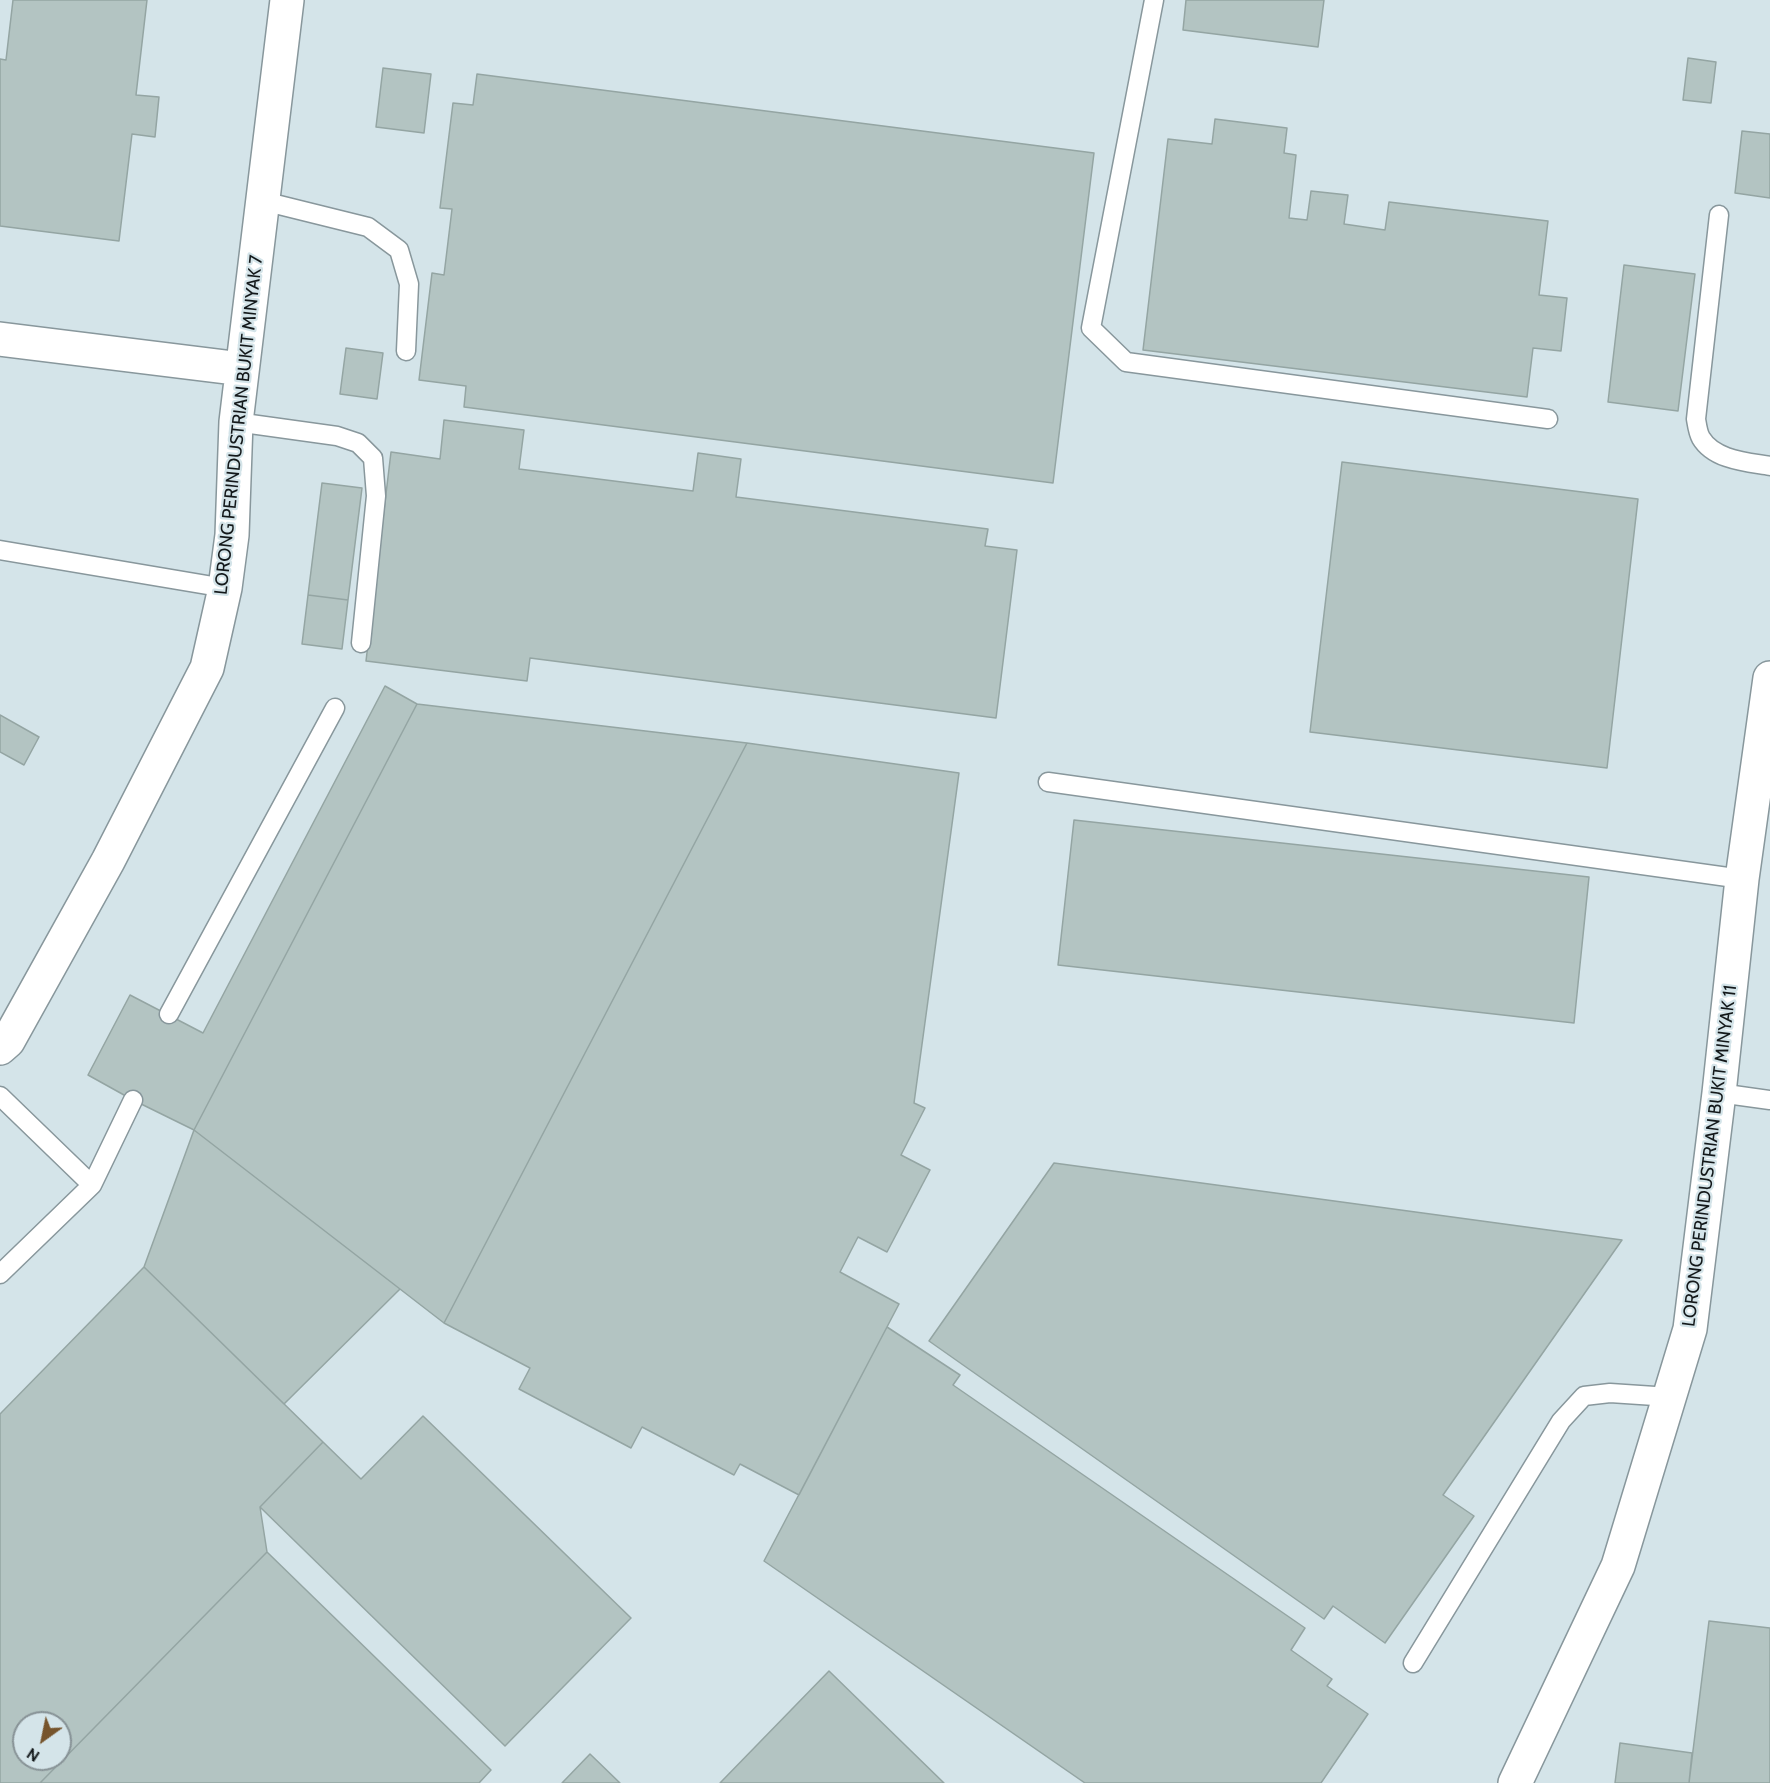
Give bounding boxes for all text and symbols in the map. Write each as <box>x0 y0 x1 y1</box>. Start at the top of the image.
street label: LORONG PERINDUSTRIAN BUKIT MINYAK 7 <box>210 254 268 596</box>
street label: LORONG PERINDUSTRIAN BUKIT MINYAK 11 <box>1678 984 1742 1328</box>
north arrow <box>12 1711 72 1771</box>
text: N <box>23 1744 43 1766</box>

